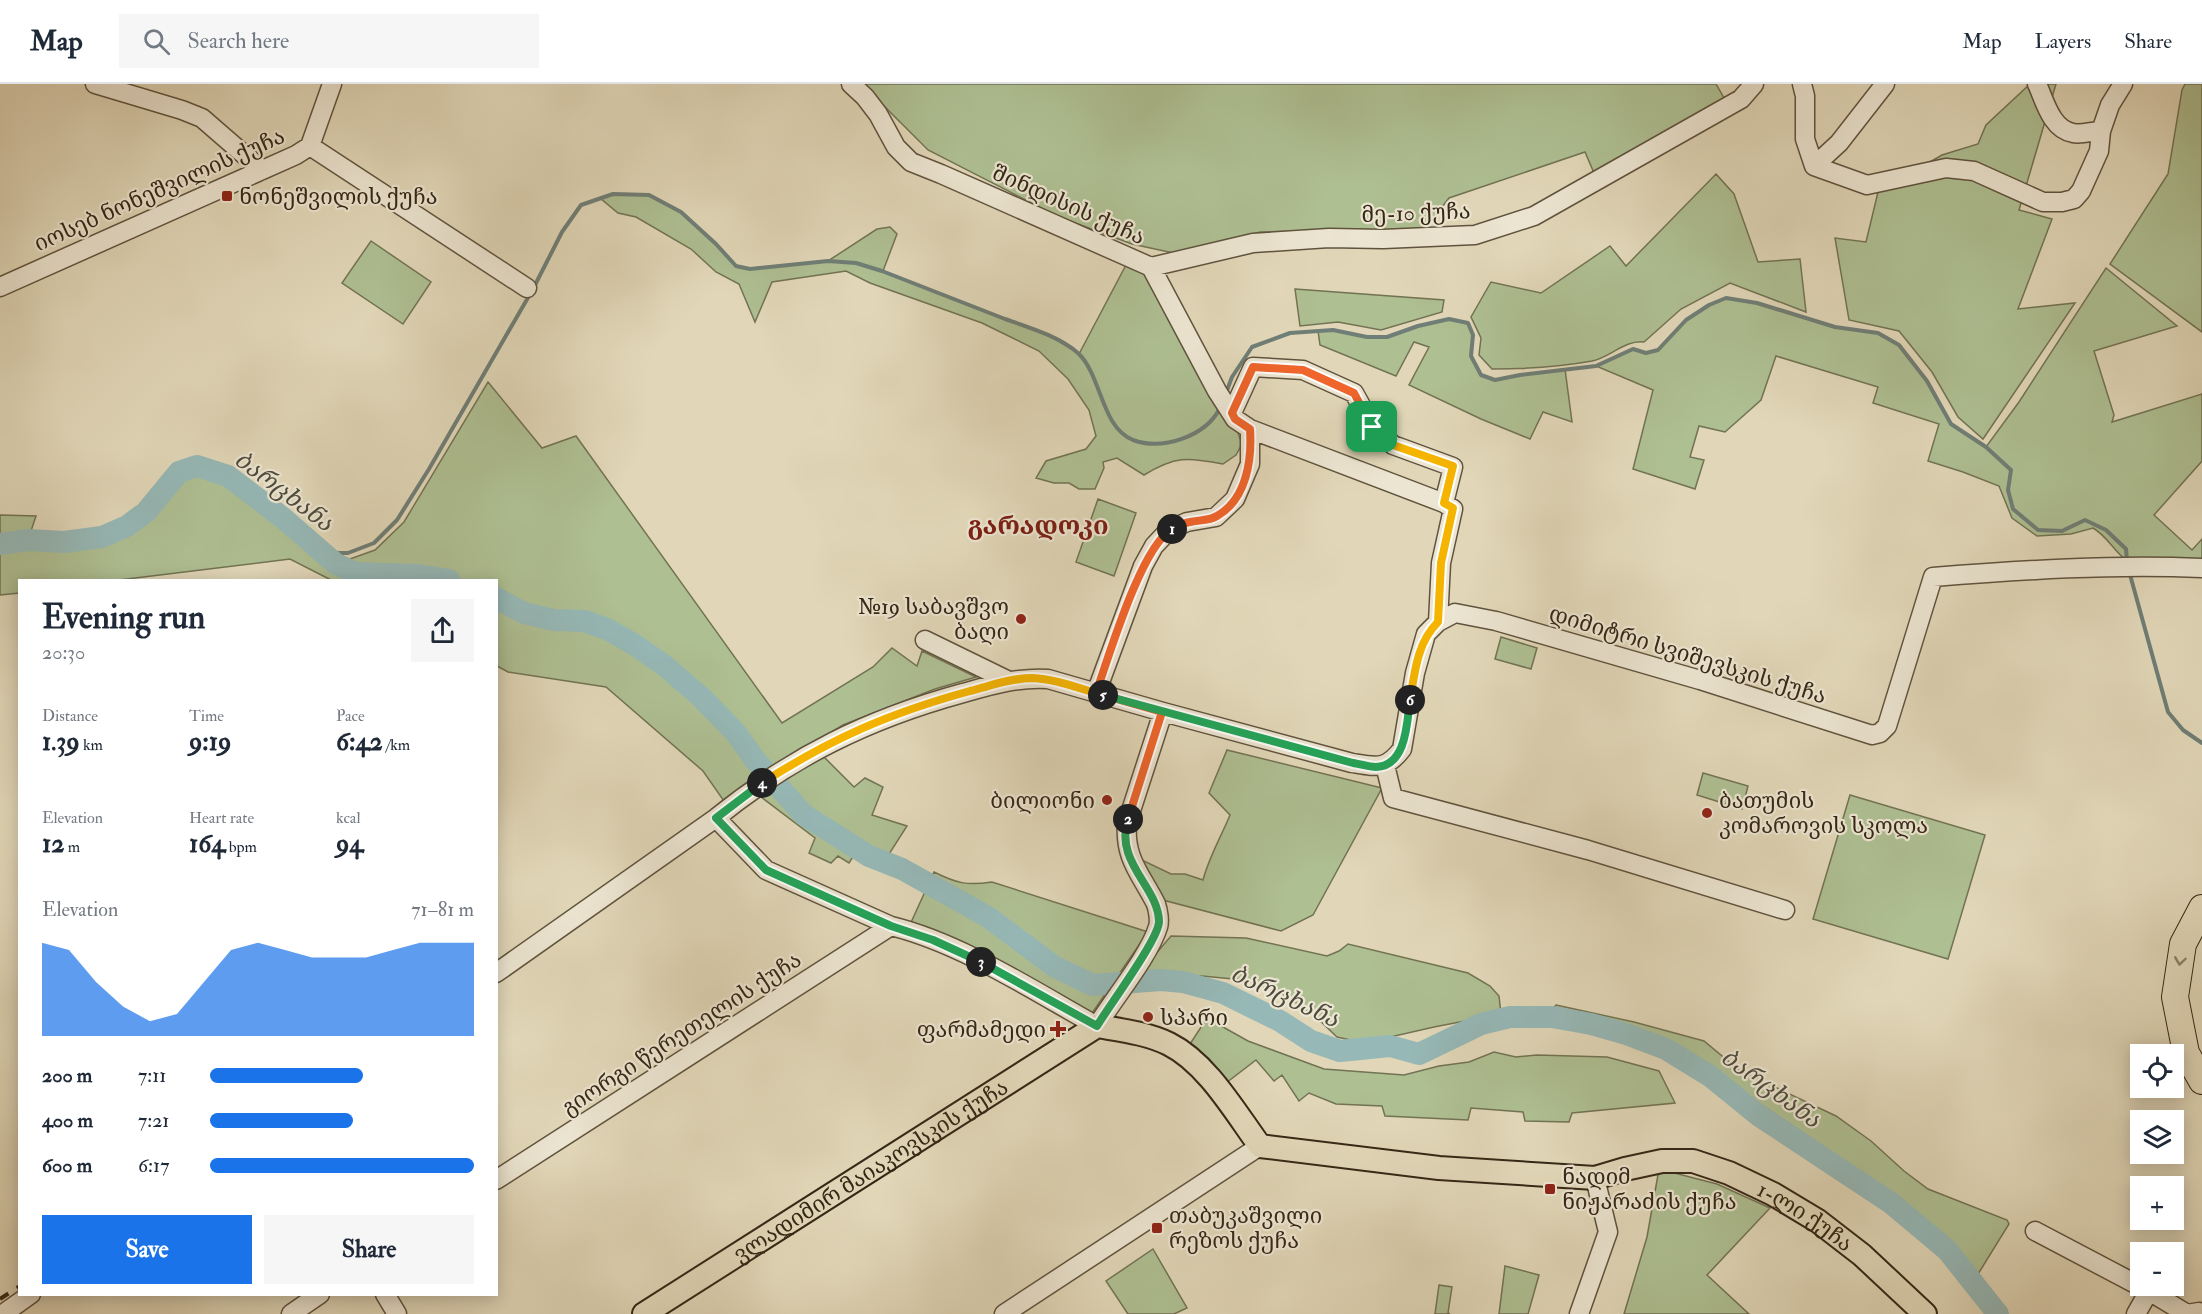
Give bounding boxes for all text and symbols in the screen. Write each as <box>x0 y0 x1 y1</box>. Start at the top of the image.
search box <box>119 14 539 68</box>
text: Map <box>30 24 83 59</box>
icon: search <box>140 25 173 58</box>
text: Search here <box>188 27 289 55</box>
text: Map <box>1962 28 2002 55</box>
text: Layers <box>2035 28 2091 55</box>
text: Share <box>2124 28 2172 55</box>
street label: იოსებ ნონეშვილის ქუჩა <box>30 122 289 258</box>
street label: შინდისის ქუჩა <box>988 159 1149 251</box>
place label: ნონეშვილის ქუჩა <box>239 183 438 211</box>
marker: ნონეშვილის ქუჩა <box>220 189 234 203</box>
street label: მე-10 ქუჩა <box>1361 197 1471 229</box>
pin <box>1346 401 1397 452</box>
icon: arrive <box>1355 410 1388 443</box>
water label: ბარცხანა <box>228 444 339 539</box>
district label: გარადოკი <box>967 510 1109 542</box>
pin: 1 <box>1157 514 1187 544</box>
text: 1 <box>1169 519 1175 539</box>
place label: №19 საბავშვო ბაღი <box>858 593 1009 646</box>
text: Evening run <box>42 597 205 638</box>
button: share <box>411 599 474 662</box>
street label: დიმიტრი სვიშევსკის ქუჩა <box>1546 599 1830 710</box>
marker: №19 საბავშვო ბაღი <box>1014 612 1028 626</box>
text: 20:30 <box>42 640 85 665</box>
pin: 5 <box>1088 680 1118 710</box>
text: 5 <box>1099 685 1107 705</box>
pin: 6 <box>1395 685 1425 715</box>
text: 6 <box>1406 690 1414 710</box>
text: Distance <box>42 706 98 726</box>
text: Time <box>189 706 224 726</box>
text: Pace <box>336 706 365 726</box>
text: 1.39 <box>42 726 80 758</box>
text: 9:19 <box>189 726 231 758</box>
text: 6:42 <box>336 726 383 758</box>
text: km <box>80 735 103 755</box>
text: /km <box>383 735 410 755</box>
pin: 4 <box>747 768 777 798</box>
text: 4 <box>758 773 766 793</box>
place label: ბილიონი <box>990 787 1095 815</box>
place label: ბათუმის კომაროვის სკოლა <box>1719 787 1928 840</box>
marker: ბილიონი <box>1100 793 1114 807</box>
pin: 2 <box>1113 804 1143 834</box>
marker: ბათუმის კომაროვის სკოლა <box>1700 806 1714 820</box>
text: Elevation <box>42 808 103 828</box>
text: Heart rate <box>189 808 254 828</box>
text: kcal <box>336 808 361 828</box>
text: 2 <box>1124 809 1132 829</box>
text: 12 <box>42 828 64 860</box>
text: 164 <box>189 828 225 860</box>
text: 94 <box>336 828 363 860</box>
text: m <box>64 837 80 857</box>
text: bpm <box>225 837 257 857</box>
text: Elevation <box>42 897 118 922</box>
text: 71–81 m <box>411 897 474 922</box>
street label: გიორგი წერეთელის ქუჩა <box>556 946 807 1122</box>
pin: 3 <box>966 947 996 977</box>
text: 3 <box>978 952 984 972</box>
one-way arrow <box>2175 957 2187 966</box>
water label: ბარცხანა <box>1226 958 1344 1035</box>
place label: სპარი <box>1160 1004 1228 1032</box>
marker: სპარი <box>1141 1010 1155 1024</box>
place label: ფარმამედი <box>917 1016 1046 1044</box>
marker: ფარმამედი <box>1051 1022 1065 1036</box>
water label: ბარცხანა <box>1715 1042 1827 1135</box>
map controls <box>2130 1044 2184 1296</box>
button: locate <box>2130 1044 2184 1098</box>
text: 200 m <box>42 1063 92 1088</box>
text: 7:11 <box>138 1063 166 1088</box>
street label: ვლადიმირ მაიაკოვსკის ქუჩა <box>728 1073 1014 1269</box>
text: 400 m <box>42 1108 93 1133</box>
text: 7:21 <box>138 1108 169 1133</box>
button: layers <box>2130 1110 2184 1164</box>
text: 600 m <box>42 1153 92 1178</box>
text: 6:17 <box>138 1153 169 1178</box>
place label: ნადიმ ნიჟარაძის ქუჩა <box>1562 1163 1736 1216</box>
street label: 1-ლი ქუჩა <box>1753 1176 1859 1258</box>
button: + <box>2130 1176 2184 1230</box>
marker: ნადიმ ნიჟარაძის ქუჩა <box>1543 1182 1557 1196</box>
place label: თაბუკაშვილი რეზოს ქუჩა <box>1169 1202 1322 1255</box>
button: Save <box>42 1215 252 1284</box>
button: Share <box>264 1215 474 1284</box>
marker: თაბუკაშვილი რეზოს ქუჩა <box>1150 1221 1164 1235</box>
button: − <box>2130 1242 2184 1296</box>

